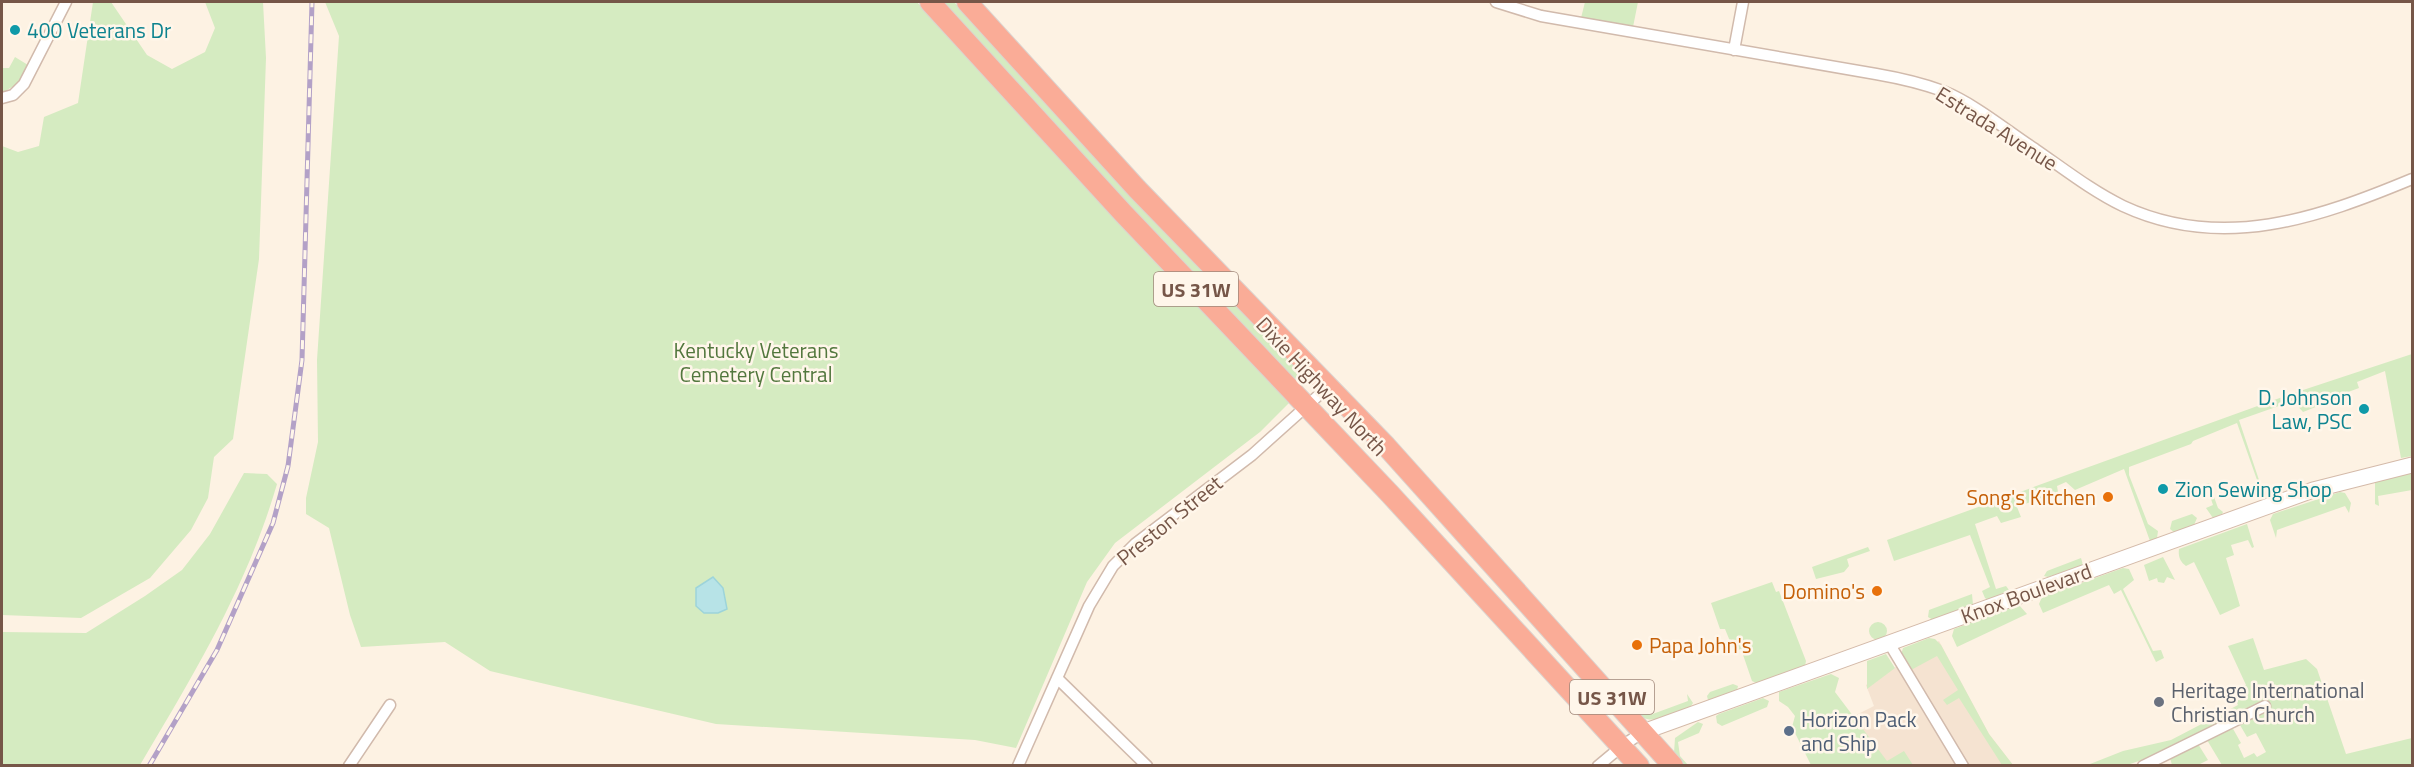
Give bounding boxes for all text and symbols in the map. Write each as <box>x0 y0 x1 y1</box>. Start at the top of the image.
place label: 400 Veterans Dr <box>27 14 171 46</box>
marker: 400 Veterans Dr <box>8 23 22 37</box>
street label: Estrada Avenue <box>1930 78 2064 178</box>
road number: US 31W <box>1154 272 1238 306</box>
street label: Dixie Highway North <box>1249 309 1395 463</box>
park label: Kentucky Veterans Cemetery Central <box>674 334 838 390</box>
place label: D. Johnson Law, PSC <box>2258 381 2352 437</box>
marker: D. Johnson Law, PSC <box>2357 402 2371 416</box>
street label: Preston Street <box>1109 467 1229 573</box>
place label: Zion Sewing Shop <box>2175 473 2332 505</box>
place label: Song's Kitchen <box>1967 481 2096 513</box>
marker: Zion Sewing Shop <box>2156 482 2170 496</box>
marker: Song's Kitchen <box>2101 490 2115 504</box>
street label: Knox Boulevard <box>1956 555 2096 631</box>
place label: Domino's <box>1782 575 1865 607</box>
marker: Domino's <box>1870 584 1884 598</box>
place label: Papa John's <box>1649 629 1751 661</box>
marker: Papa John's <box>1630 638 1644 652</box>
place label: Heritage International Christian Church <box>2171 674 2365 730</box>
road number: US 31W <box>1570 680 1654 714</box>
marker: Heritage International Christian Church <box>2152 695 2166 709</box>
place label: Horizon Pack and Ship <box>1801 703 1917 759</box>
marker: Horizon Pack and Ship <box>1782 724 1796 738</box>

